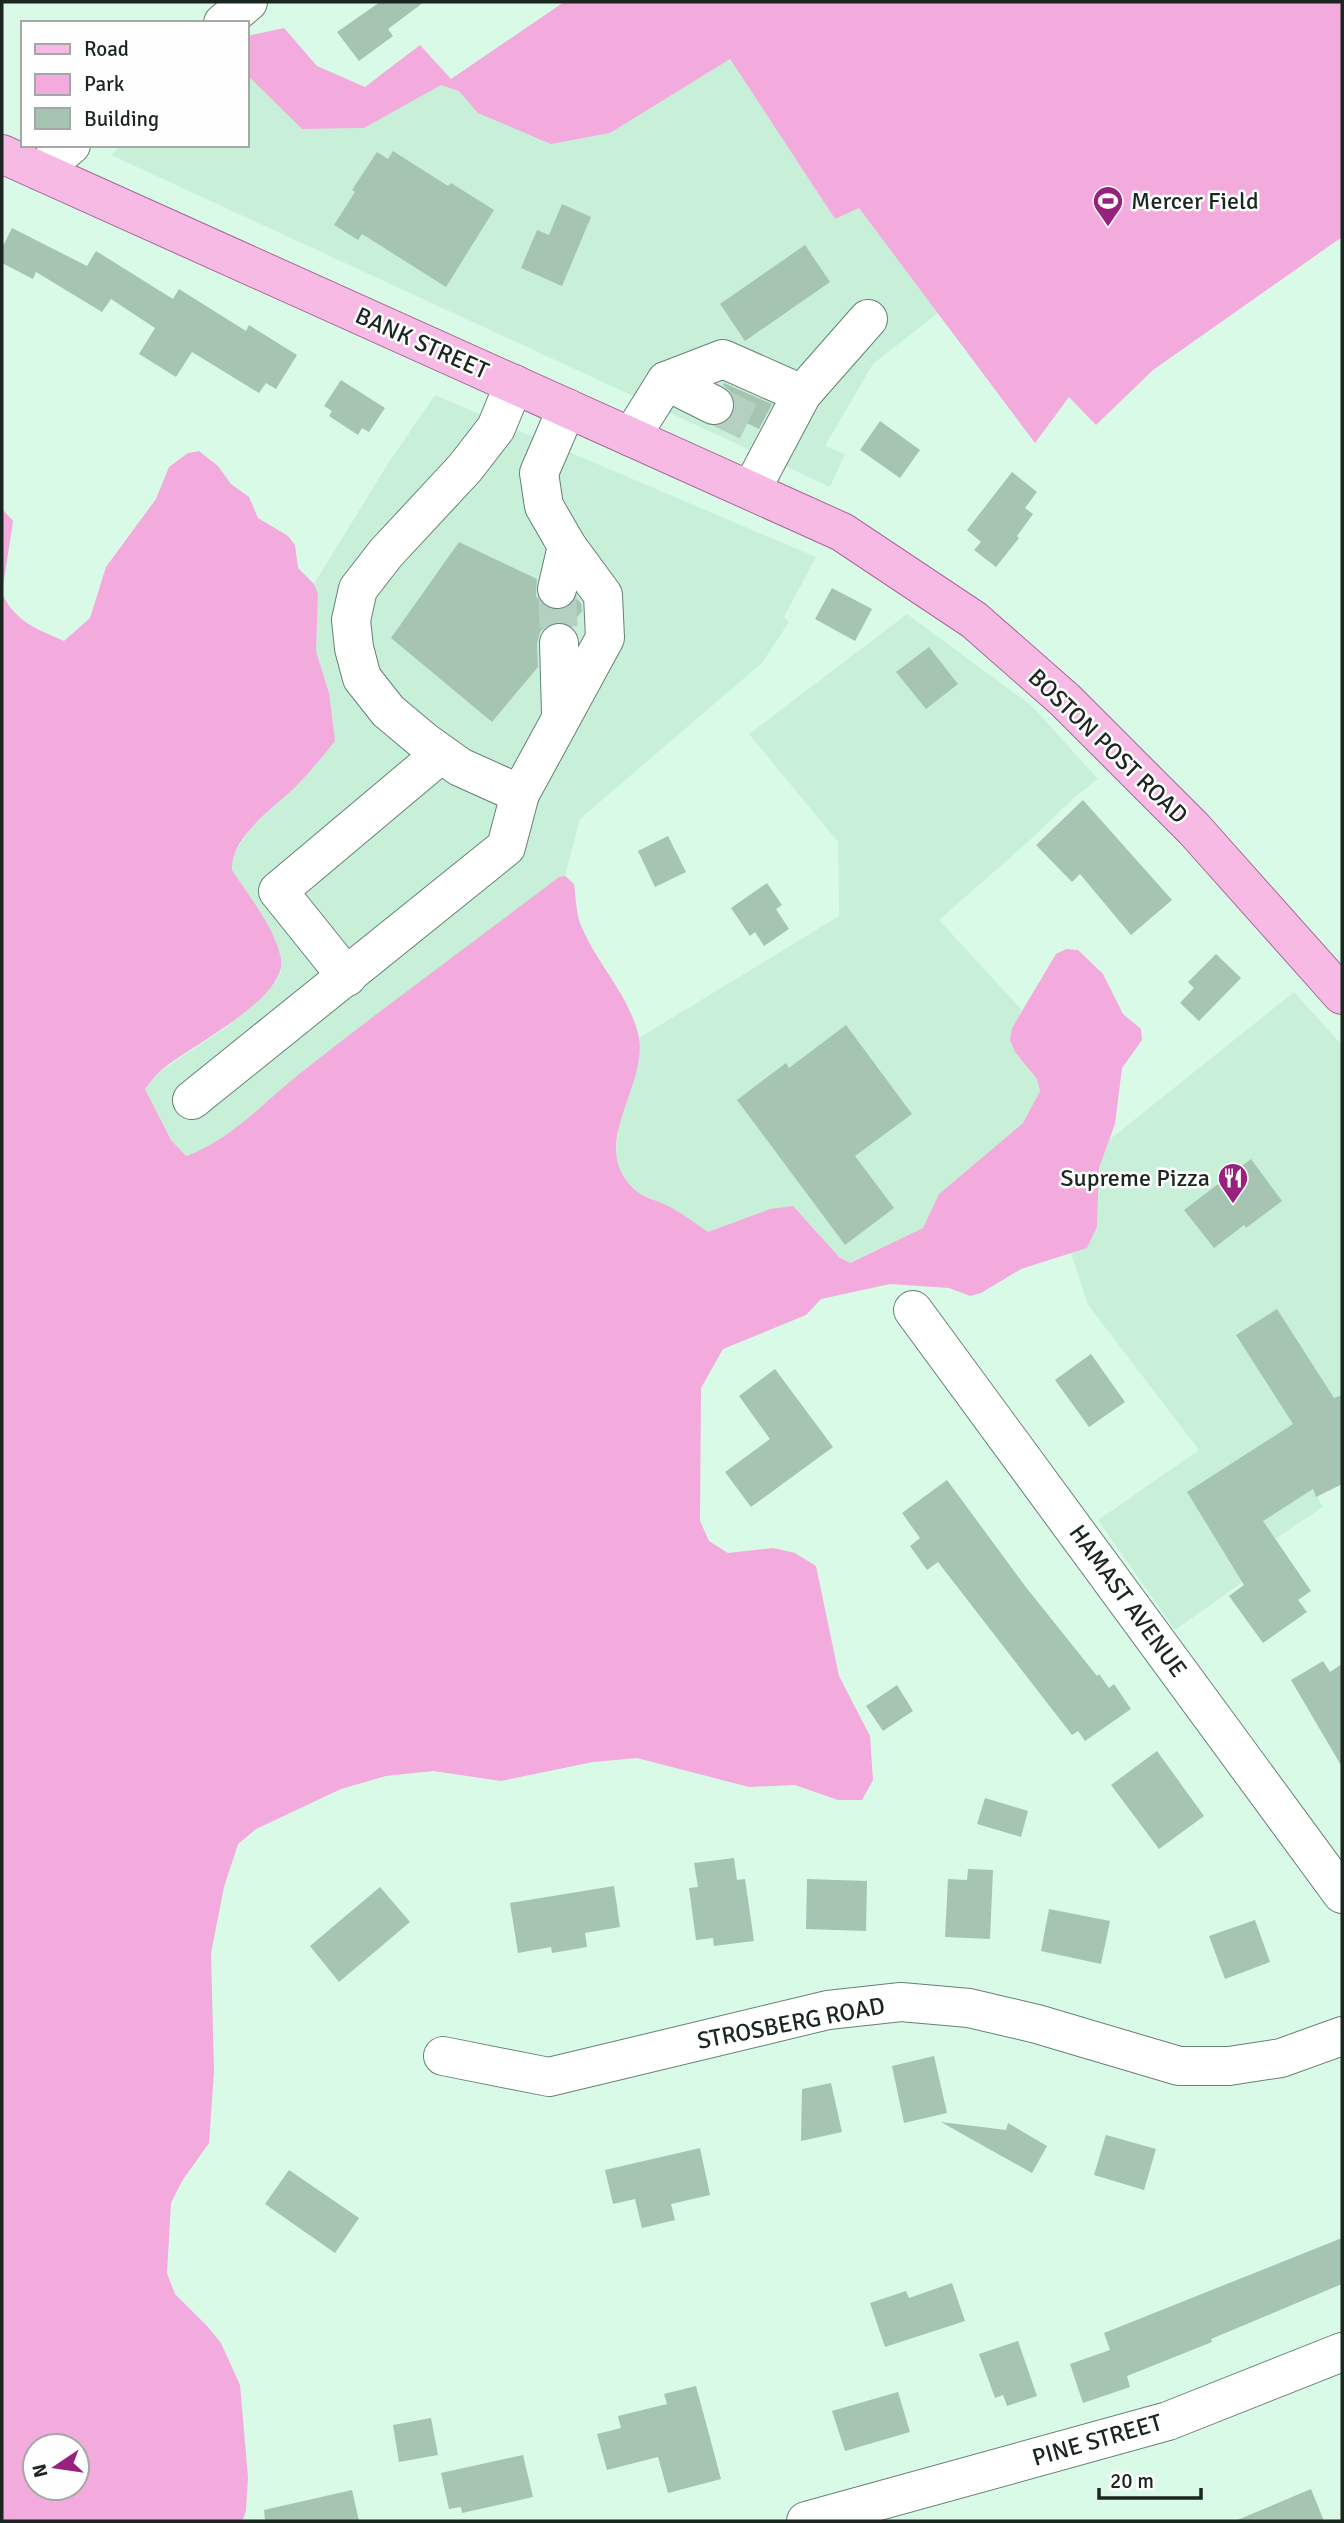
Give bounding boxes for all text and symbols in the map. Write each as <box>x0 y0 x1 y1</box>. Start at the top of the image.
legend <box>21 21 248 147</box>
text: Road <box>84 36 129 62</box>
text: Park <box>84 71 125 97</box>
text: Building <box>84 106 159 132</box>
sports icon: Mercer Field <box>1091 184 1125 228</box>
place label: Mercer Field <box>1131 186 1259 216</box>
street label: BANK STREET <box>351 300 494 386</box>
street label: BOSTON POST ROAD <box>1022 662 1194 830</box>
restaurant icon: Supreme Pizza <box>1216 1161 1250 1205</box>
place label: Supreme Pizza <box>1060 1163 1210 1193</box>
street label: HAMAST AVENUE <box>1063 1519 1193 1683</box>
street label: STROSBERG ROAD <box>695 1990 887 2056</box>
street label: PINE STREET <box>1029 2407 1166 2473</box>
north arrow <box>21 2432 91 2502</box>
scale bar <box>1099 2456 1200 2500</box>
text: N <box>27 2461 54 2480</box>
text: 20 m <box>1110 2468 1154 2494</box>

